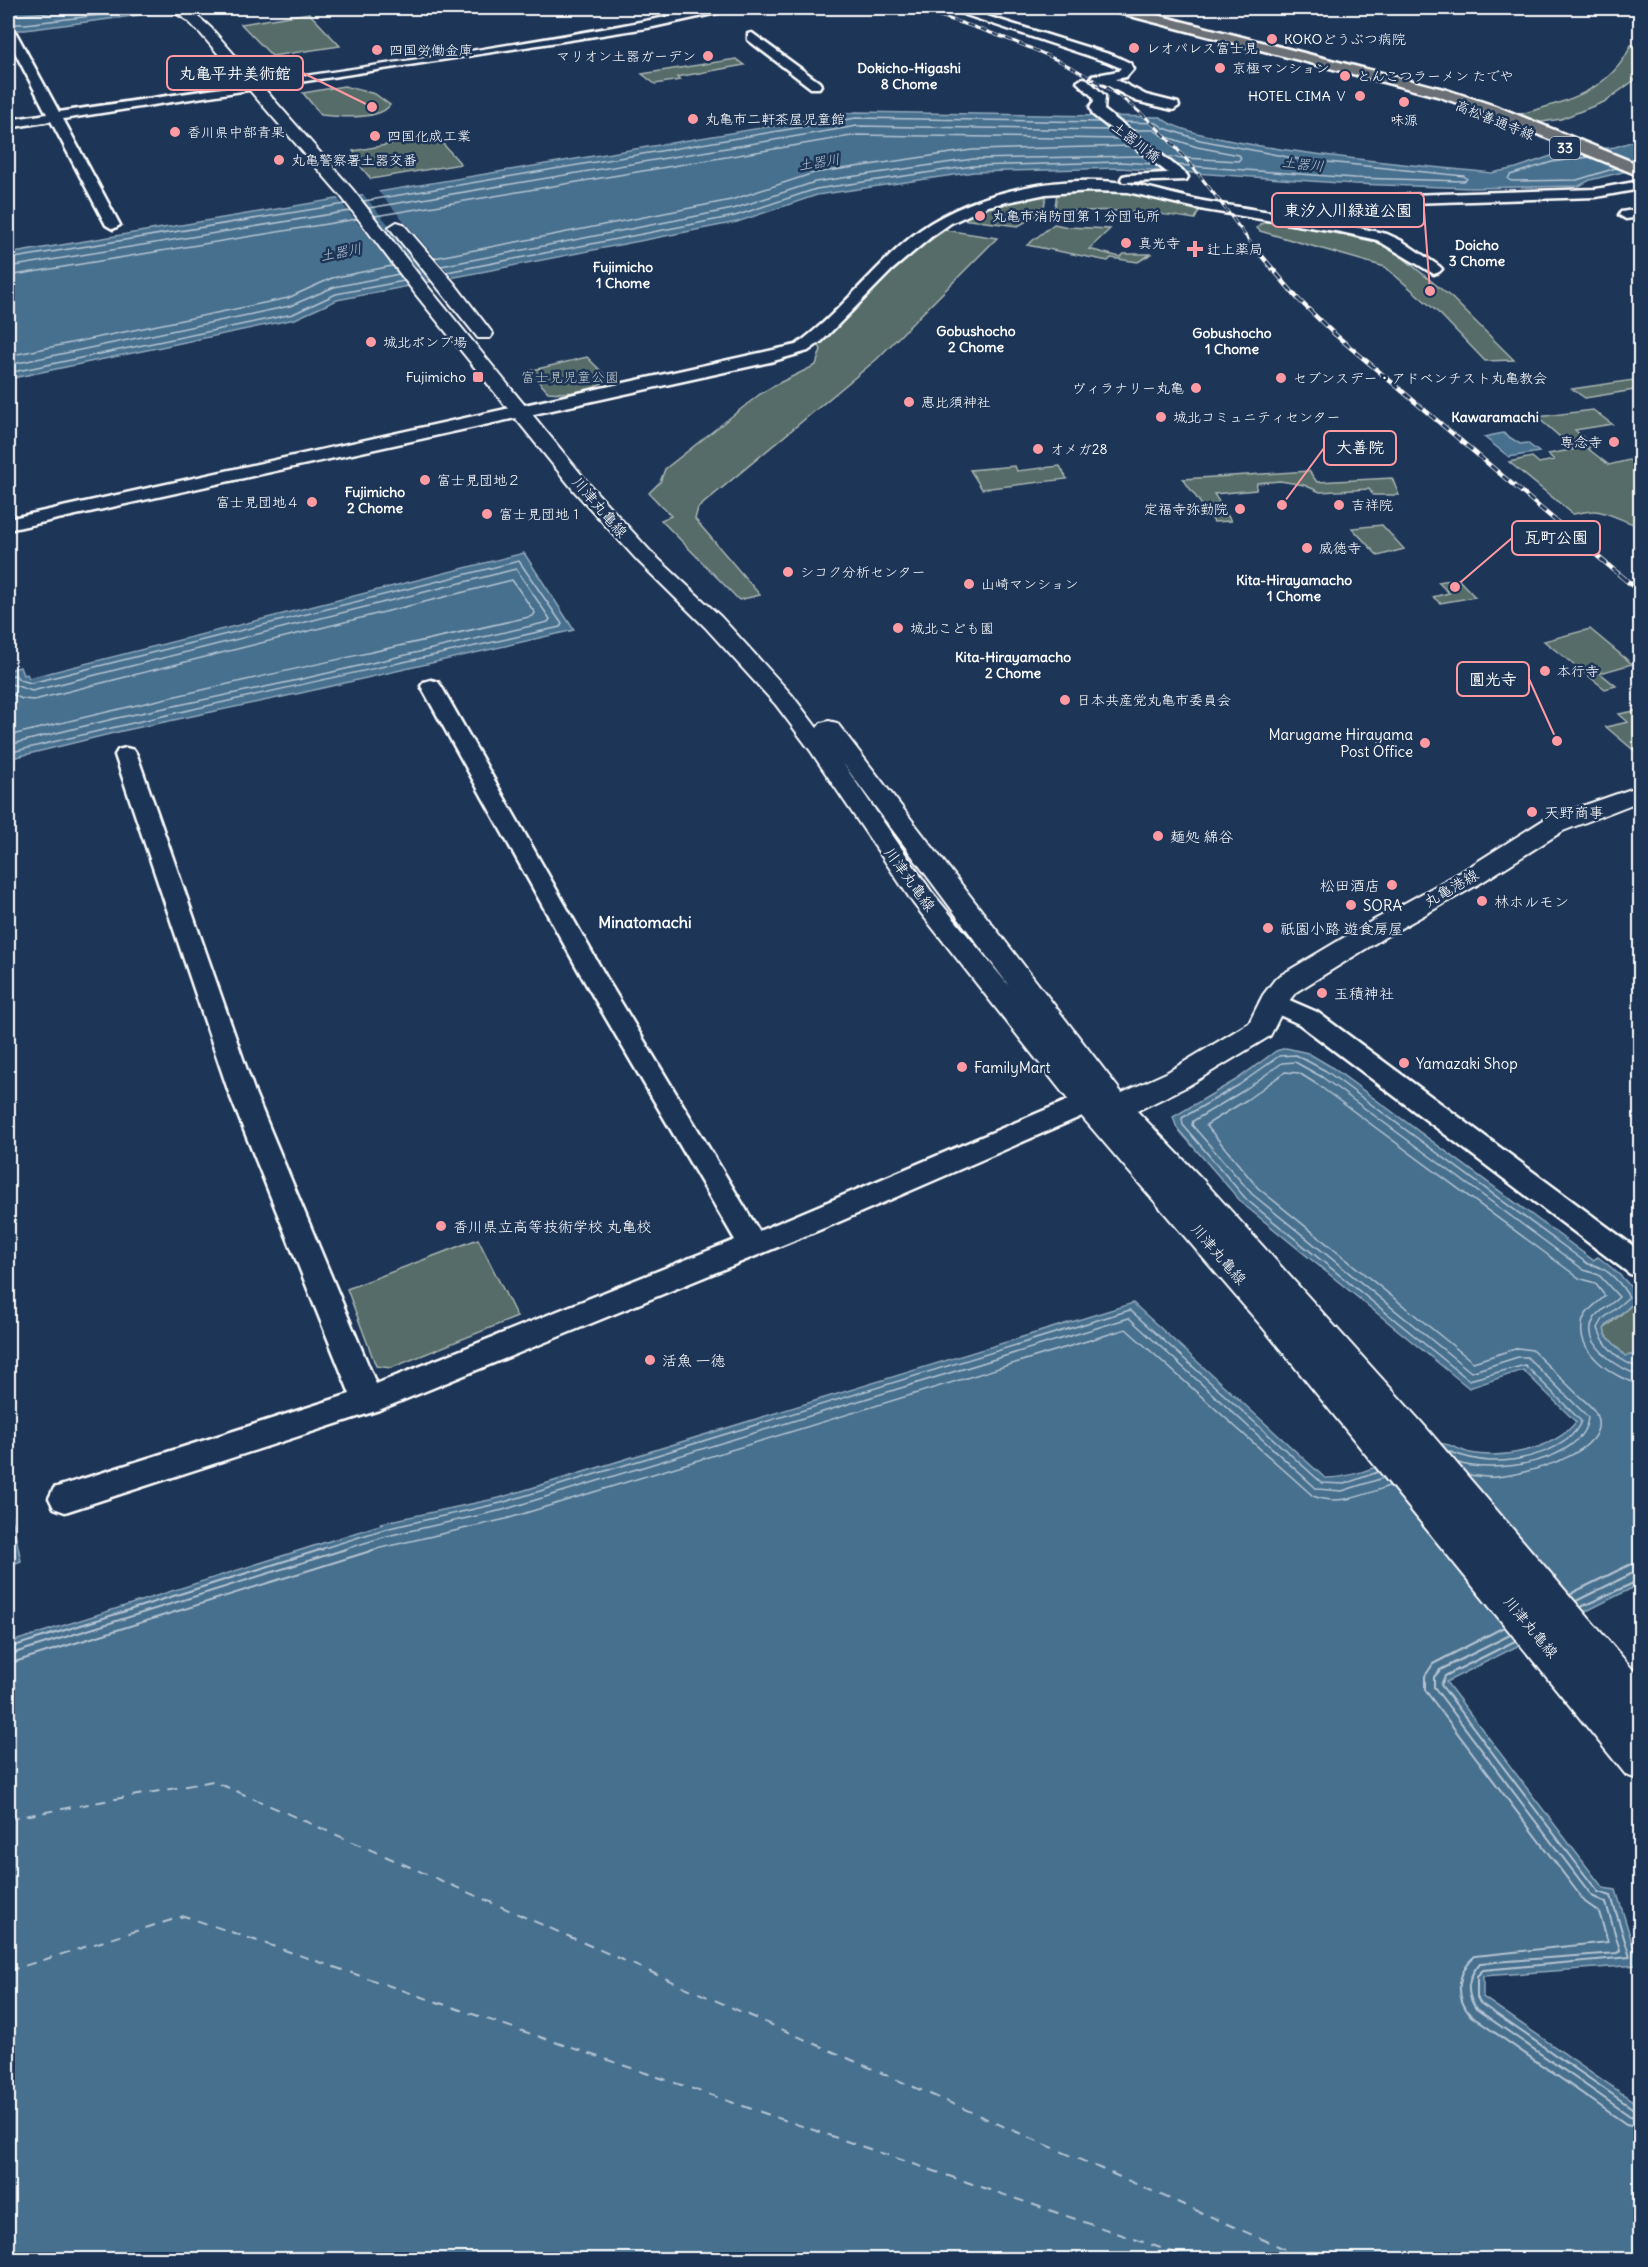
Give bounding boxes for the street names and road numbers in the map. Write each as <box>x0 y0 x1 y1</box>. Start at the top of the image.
street label: 高松善通寺線 <box>1453 96 1537 144</box>
street label: 土器川橋 <box>1108 118 1164 166</box>
road number: 33 <box>1550 137 1580 159</box>
street label: 川津丸亀線 <box>568 472 632 542</box>
street label: 川津丸亀線 <box>880 843 940 915</box>
street label: 丸亀港線 <box>1420 865 1482 911</box>
street label: 川津丸亀線 <box>1187 1219 1251 1289</box>
street label: 川津丸亀線 <box>1500 1592 1562 1662</box>

